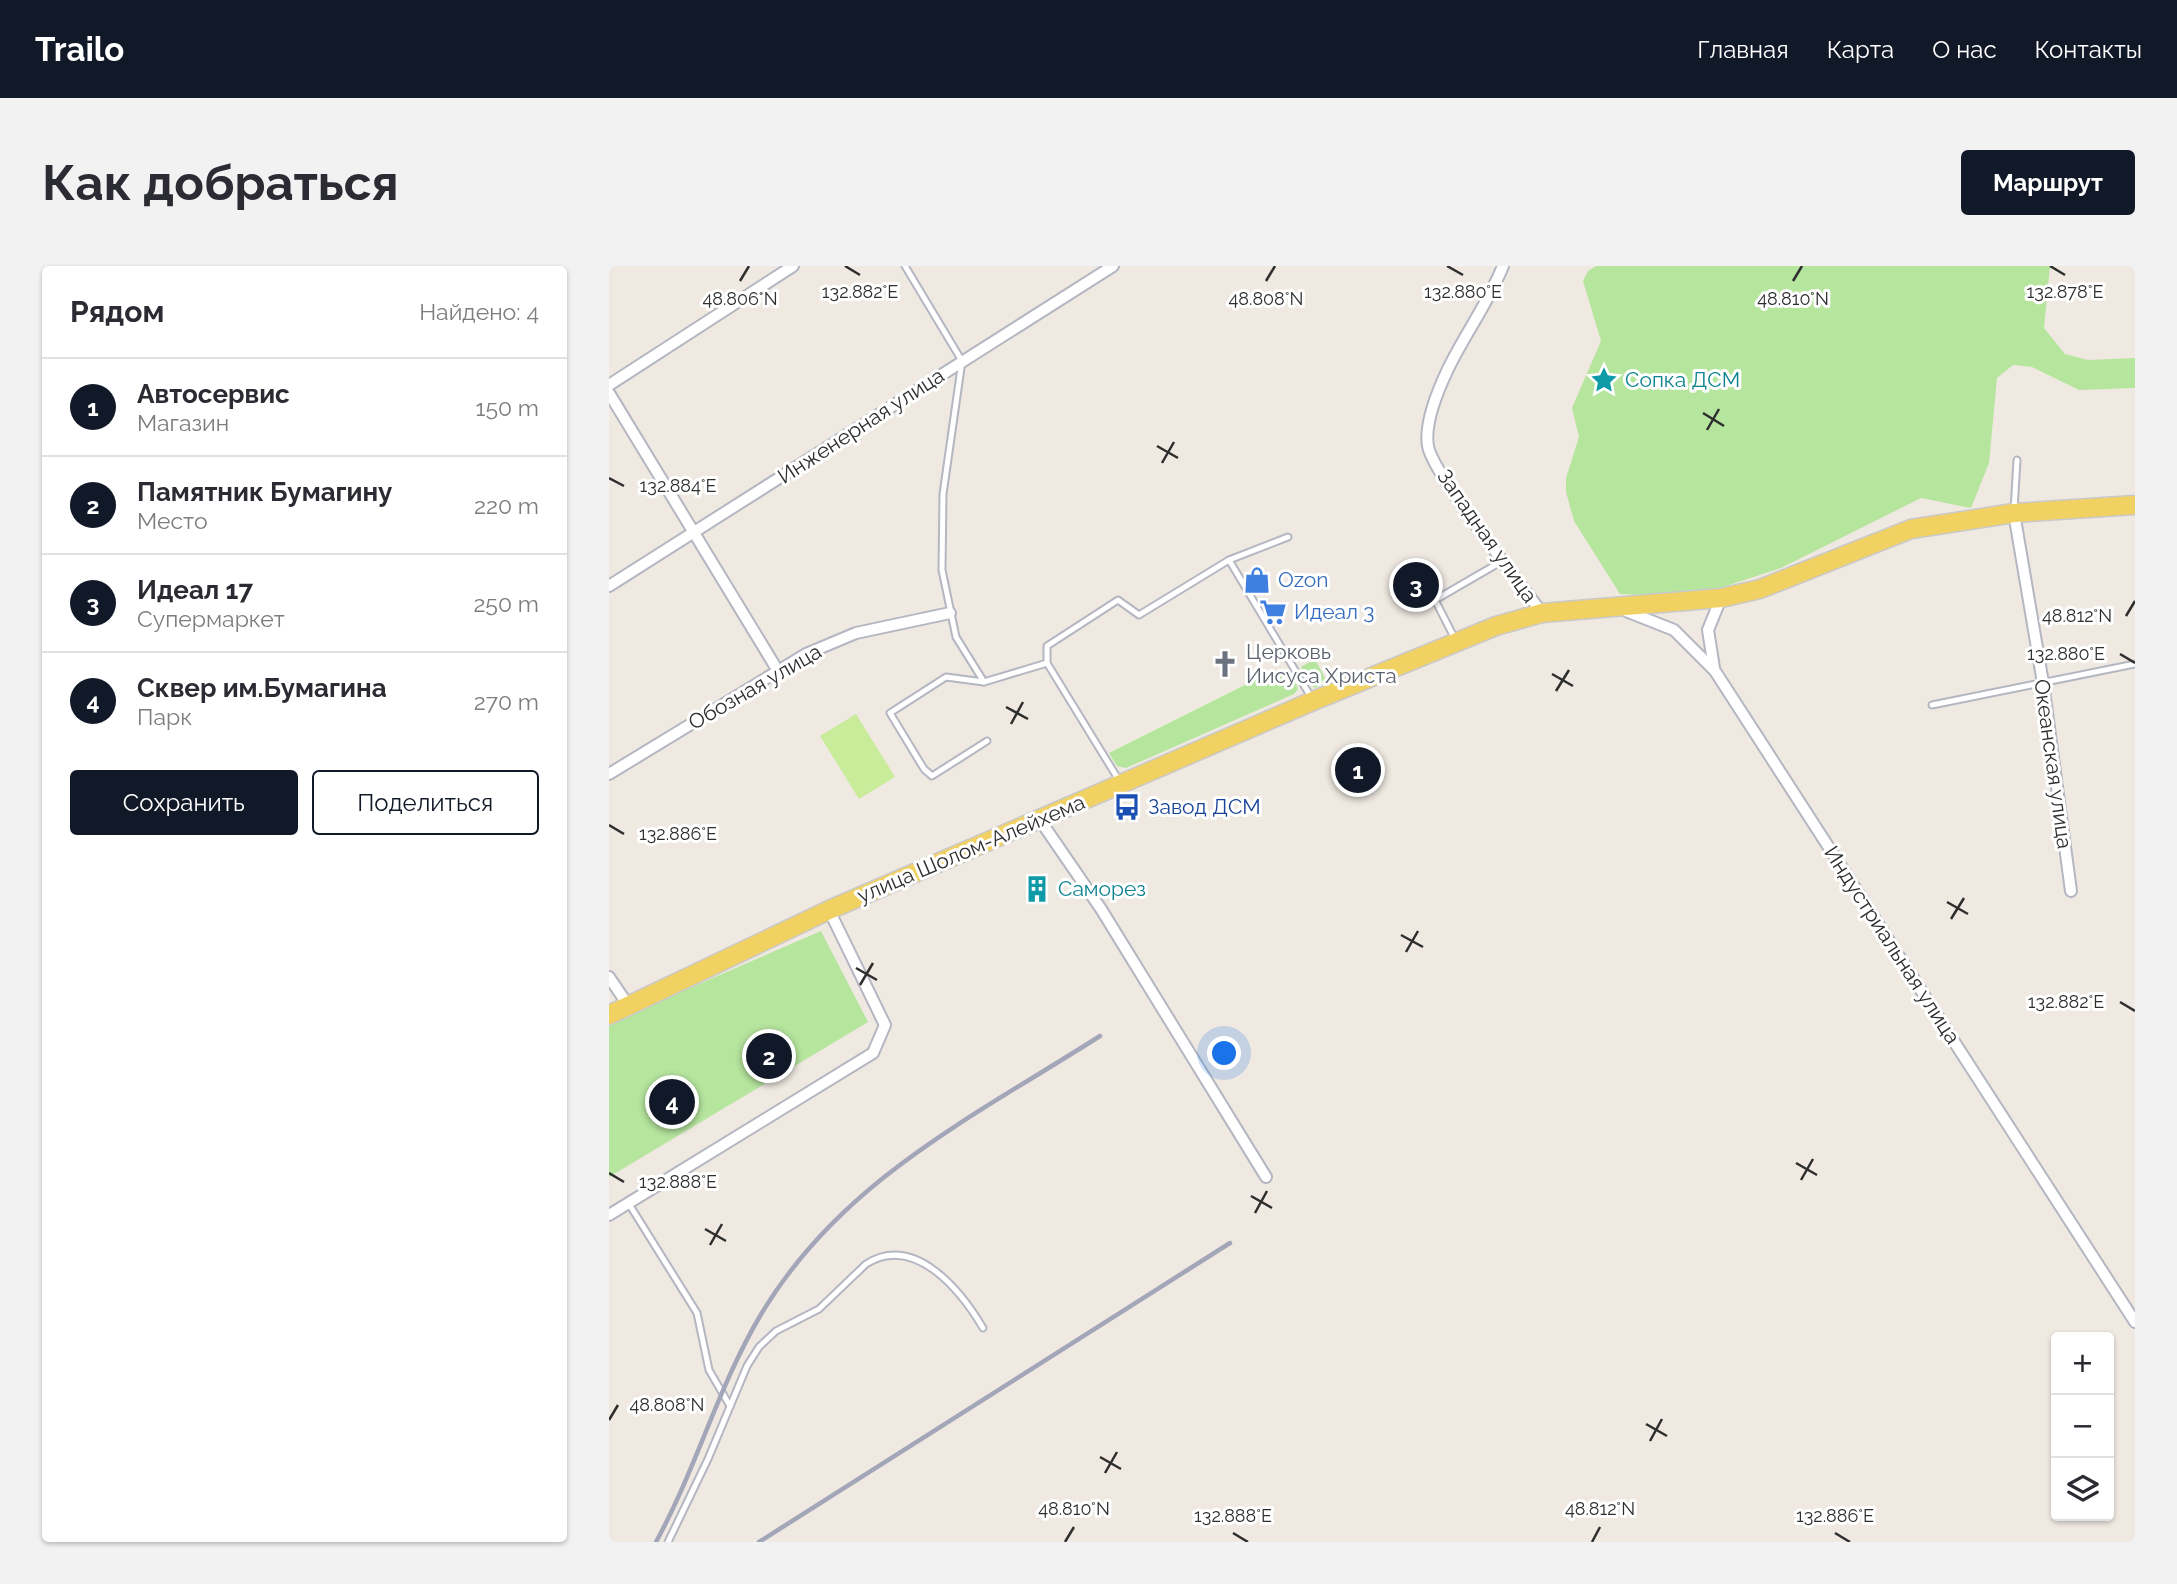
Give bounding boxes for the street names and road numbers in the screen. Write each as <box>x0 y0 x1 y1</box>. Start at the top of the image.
street label: Инженерная улица <box>773 362 949 489</box>
street label: Западная улица <box>1432 464 1543 607</box>
street label: Обозная улица <box>684 638 826 735</box>
street label: Океанская улица <box>2029 678 2078 850</box>
street label: улица Шолом-Алейхема <box>853 789 1089 908</box>
street label: Индустриальная улица <box>1819 841 1966 1048</box>

